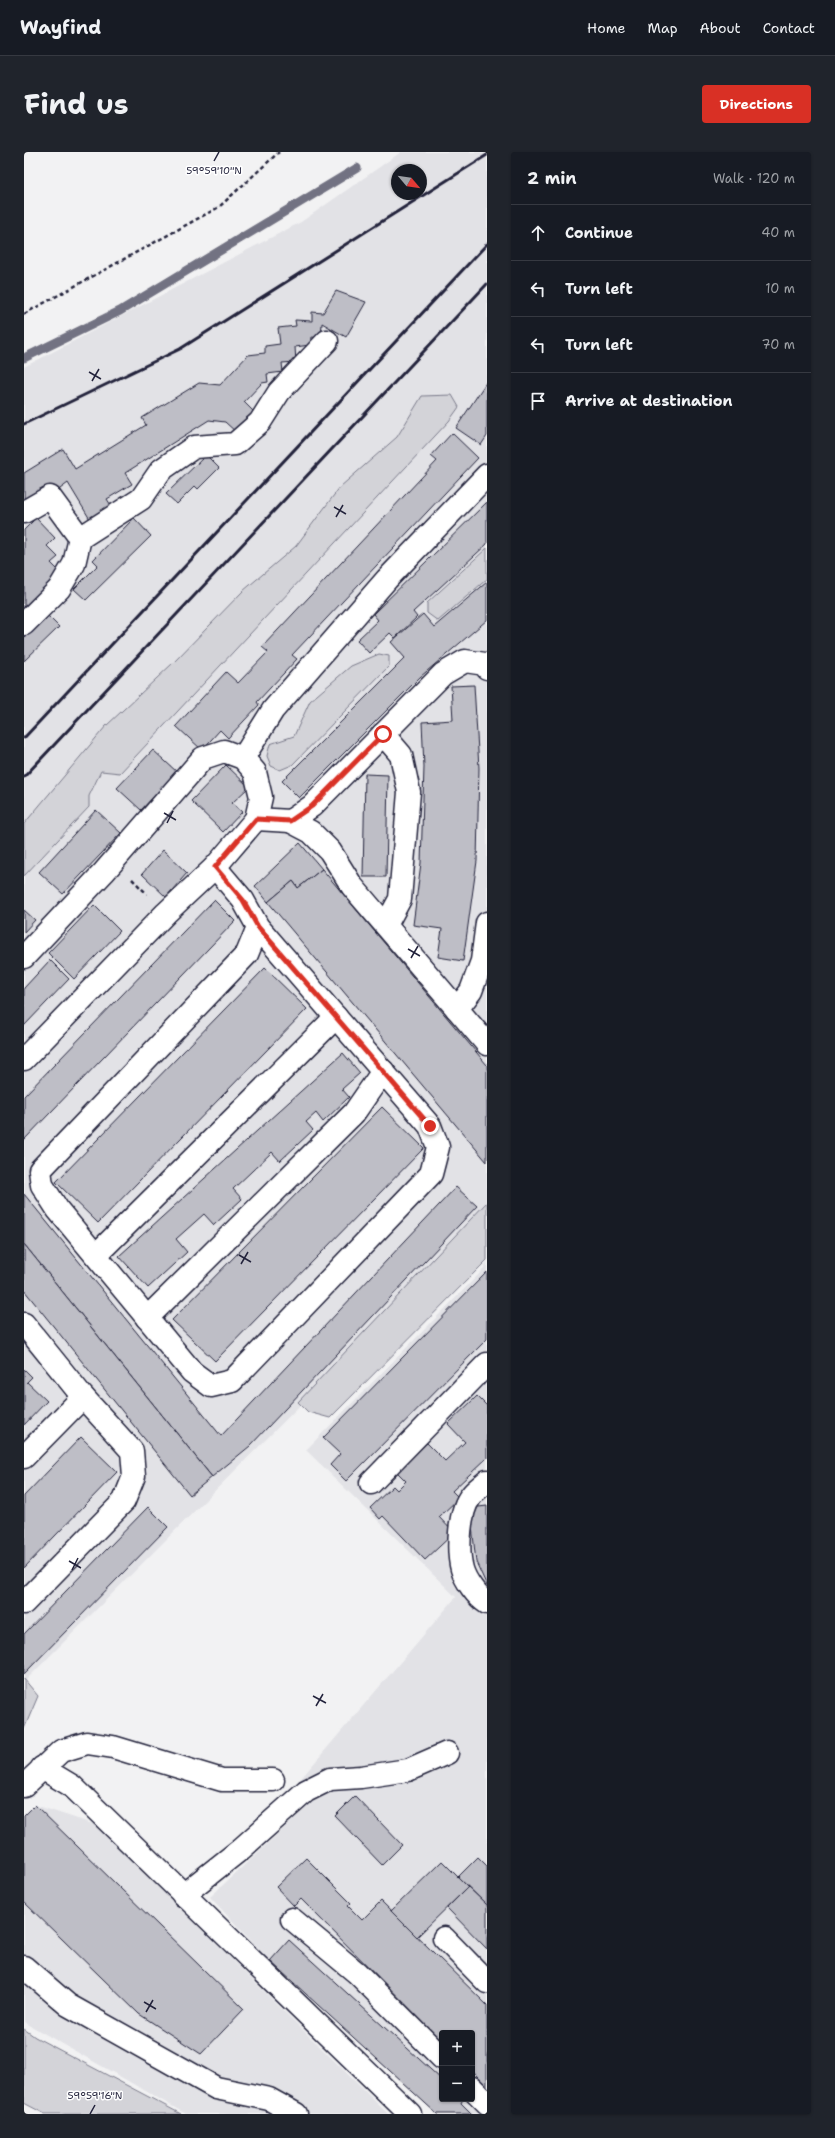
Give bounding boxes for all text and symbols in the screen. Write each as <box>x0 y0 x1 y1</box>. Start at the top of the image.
text: Wayfind <box>20 15 101 40</box>
text: Home <box>587 19 626 37</box>
text: Map <box>648 19 678 37</box>
text: About <box>700 19 741 37</box>
text: Contact <box>763 19 815 37</box>
text: Find us <box>24 85 129 123</box>
button: Directions <box>702 85 811 123</box>
text: 59°59'10"N <box>186 164 242 177</box>
north arrow <box>391 164 427 200</box>
text: 2 min <box>527 167 577 189</box>
text: Walk · 120 m <box>713 170 795 187</box>
icon: ahead <box>527 222 549 244</box>
text: Continue <box>565 223 633 243</box>
text: 40 m <box>761 224 795 241</box>
icon: left <box>527 278 549 300</box>
text: Turn left <box>565 279 633 299</box>
text: 10 m <box>765 280 795 297</box>
icon: left <box>527 334 549 356</box>
text: Turn left <box>565 335 633 355</box>
text: 70 m <box>761 336 795 353</box>
icon: arrive <box>527 390 549 412</box>
text: Arrive at destination <box>565 391 733 411</box>
route start <box>374 725 392 743</box>
route end <box>421 1117 439 1135</box>
map controls <box>439 2030 475 2102</box>
button: + <box>439 2030 475 2066</box>
button: − <box>439 2066 475 2102</box>
text: 59°59'16"N <box>68 2089 122 2102</box>

